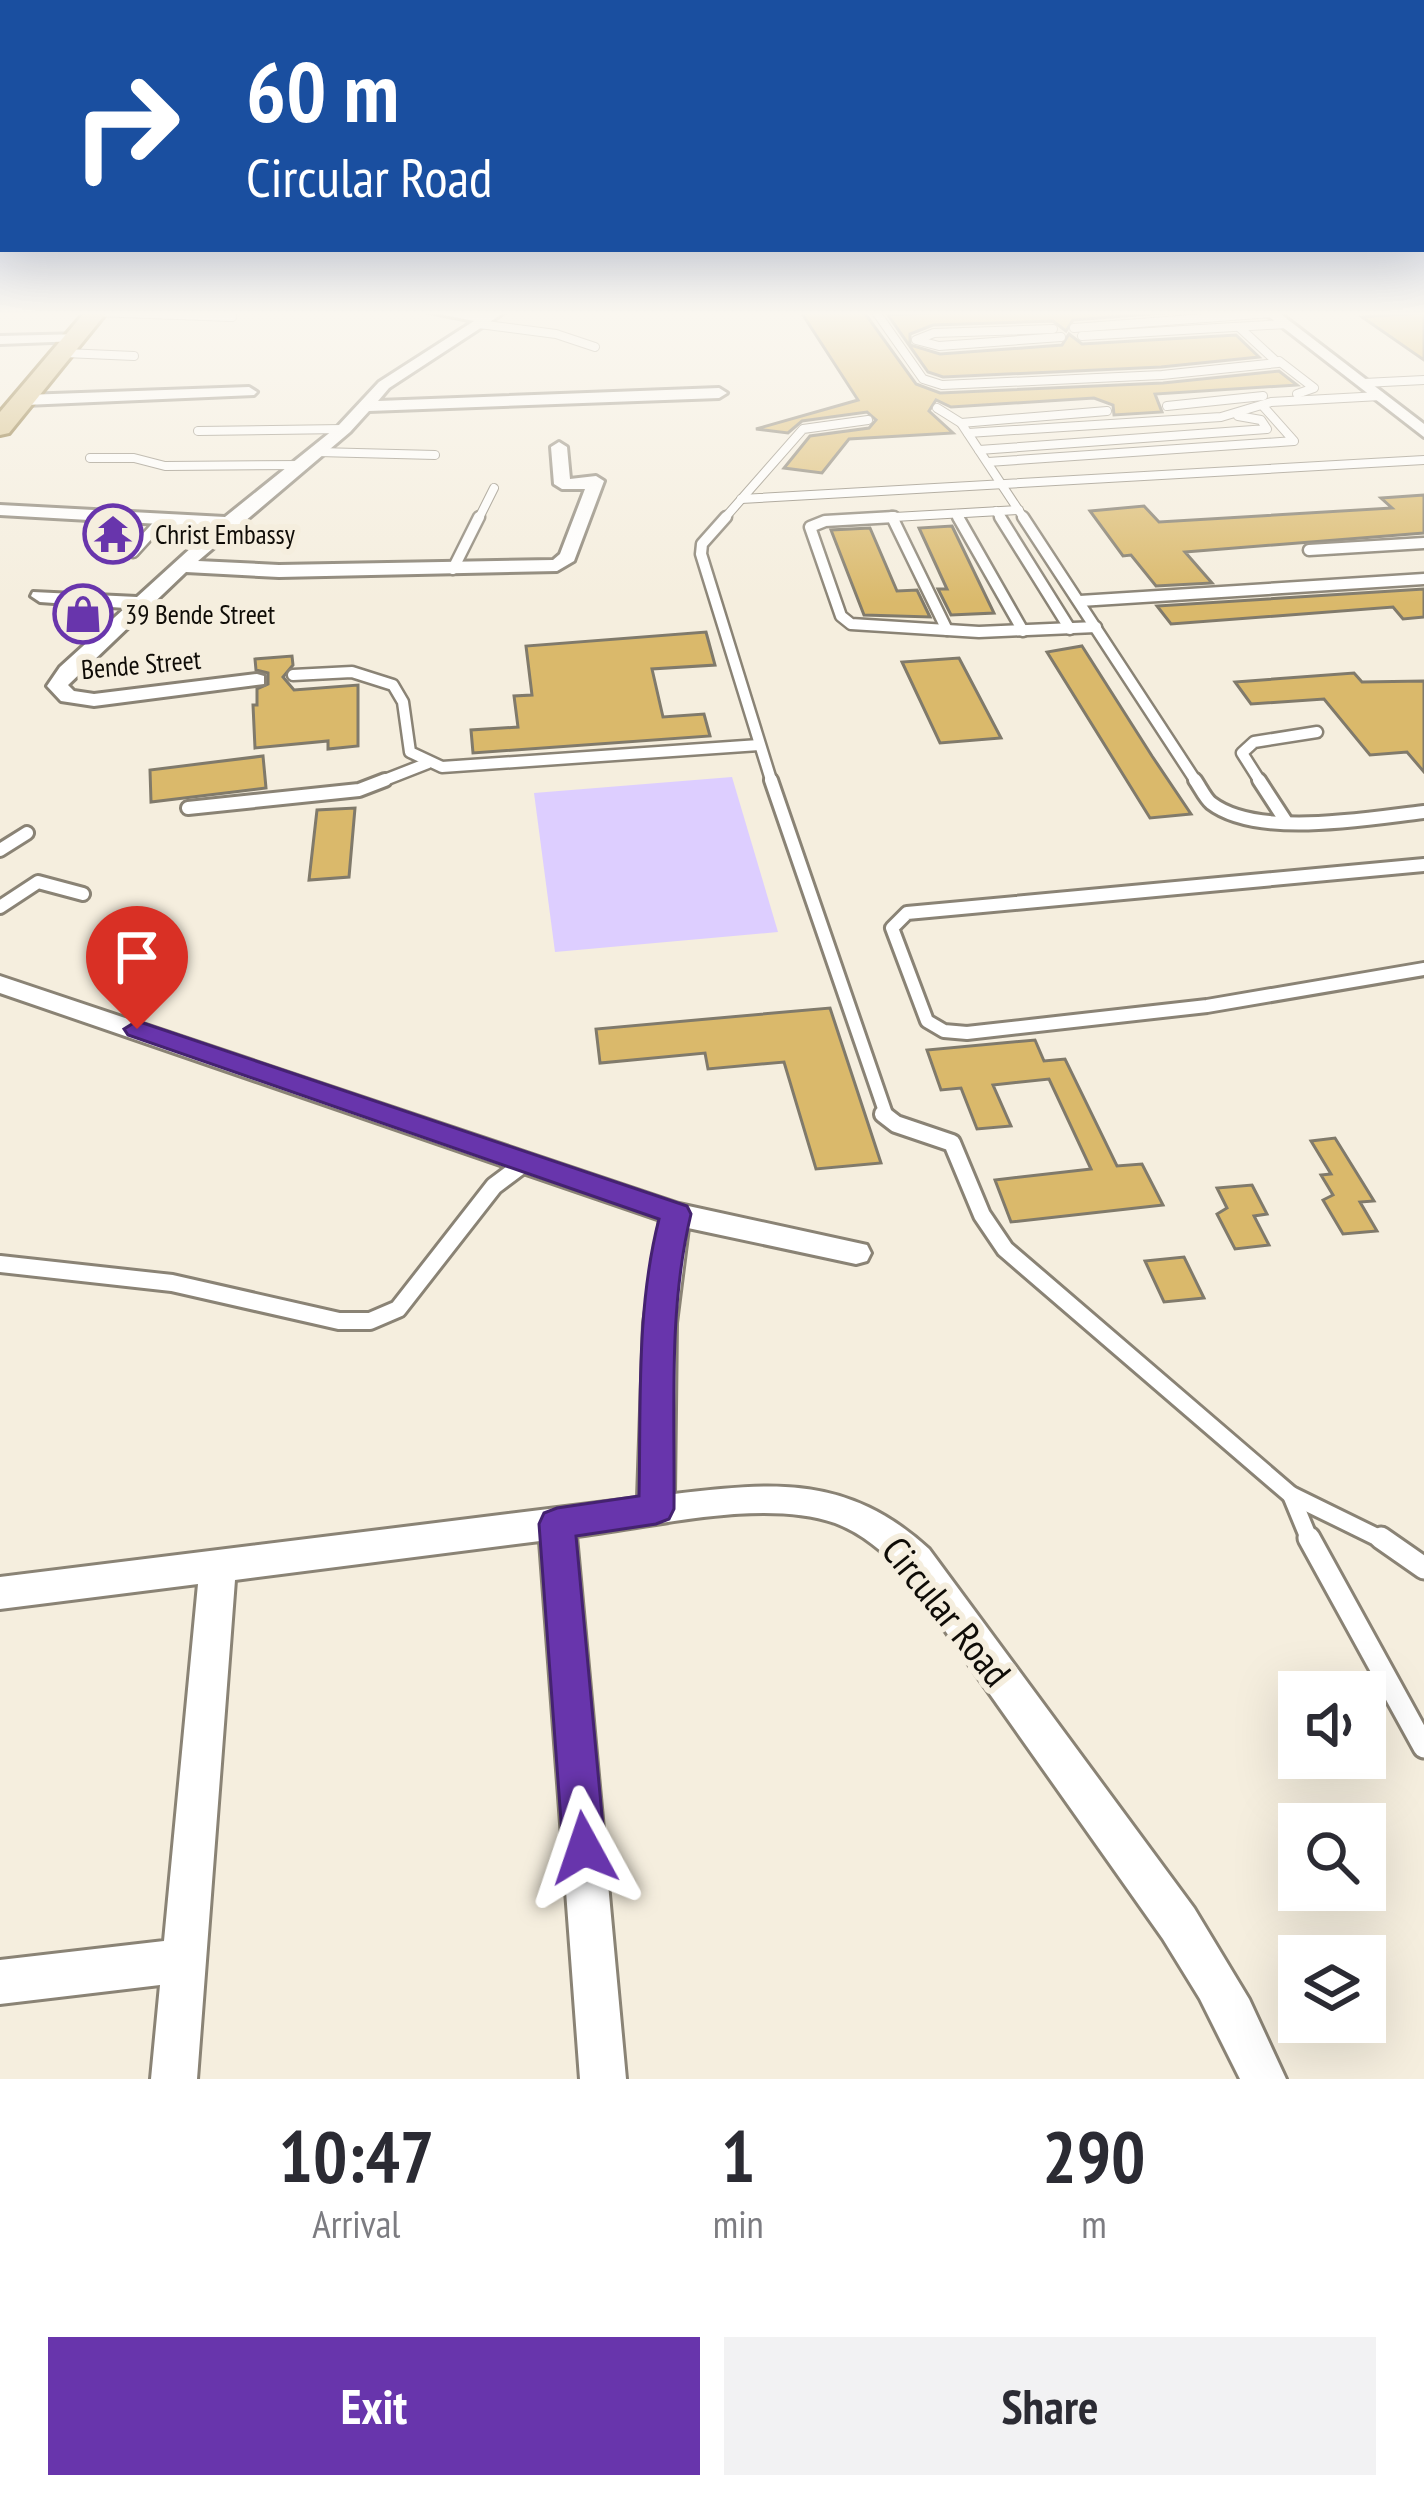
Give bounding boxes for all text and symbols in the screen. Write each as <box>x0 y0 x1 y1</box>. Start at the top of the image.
text: 60 m <box>246 36 399 145</box>
icon: right <box>48 48 204 204</box>
text: Circular Road <box>246 142 492 212</box>
temple icon: Christ Embassy <box>82 503 144 565</box>
place label: Christ Embassy <box>155 517 296 551</box>
shop icon: 39 Bende Street <box>52 583 114 645</box>
place label: 39 Bende Street <box>125 597 276 631</box>
street label: Bende Street <box>80 642 203 686</box>
pin <box>86 906 188 1029</box>
icon: arrive <box>104 924 170 990</box>
street label: Circular Road <box>871 1526 1023 1696</box>
map controls <box>1278 1671 1386 2043</box>
button: sound <box>1278 1671 1386 1779</box>
position arrow <box>521 1785 647 1911</box>
button: search <box>1278 1803 1386 1911</box>
button: layers <box>1278 1935 1386 2043</box>
text: 10:47 <box>279 2109 434 2202</box>
text: 1 <box>721 2109 755 2202</box>
text: 290 <box>1042 2109 1145 2202</box>
text: Arrival <box>312 2198 400 2249</box>
text: min <box>713 2198 764 2249</box>
text: m <box>1081 2198 1107 2249</box>
button: Exit <box>48 2337 700 2475</box>
button: Share <box>724 2337 1376 2475</box>

